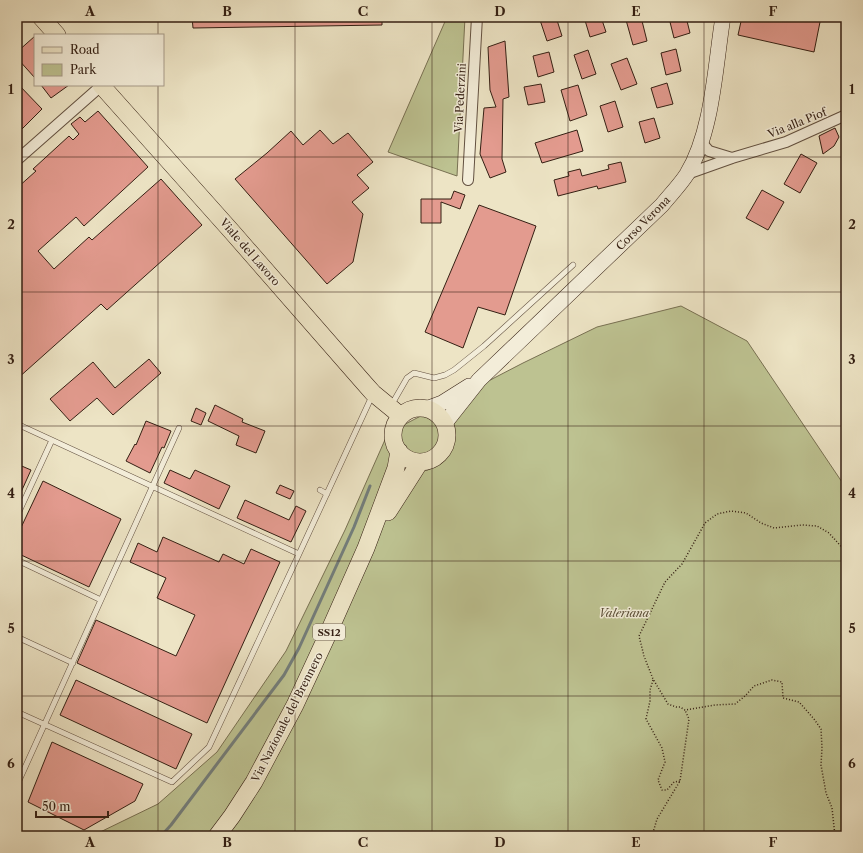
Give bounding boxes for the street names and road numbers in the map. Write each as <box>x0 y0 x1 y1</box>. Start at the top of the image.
street label: Via Pederzini <box>451 62 469 134</box>
street label: Via alla Piof <box>765 104 830 141</box>
street label: Corso Verona <box>613 193 673 253</box>
street label: Viale del Lavoro <box>216 215 283 289</box>
road number: SS12 <box>313 624 345 640</box>
street label: Via Nazionale del Brennero <box>248 650 326 785</box>

